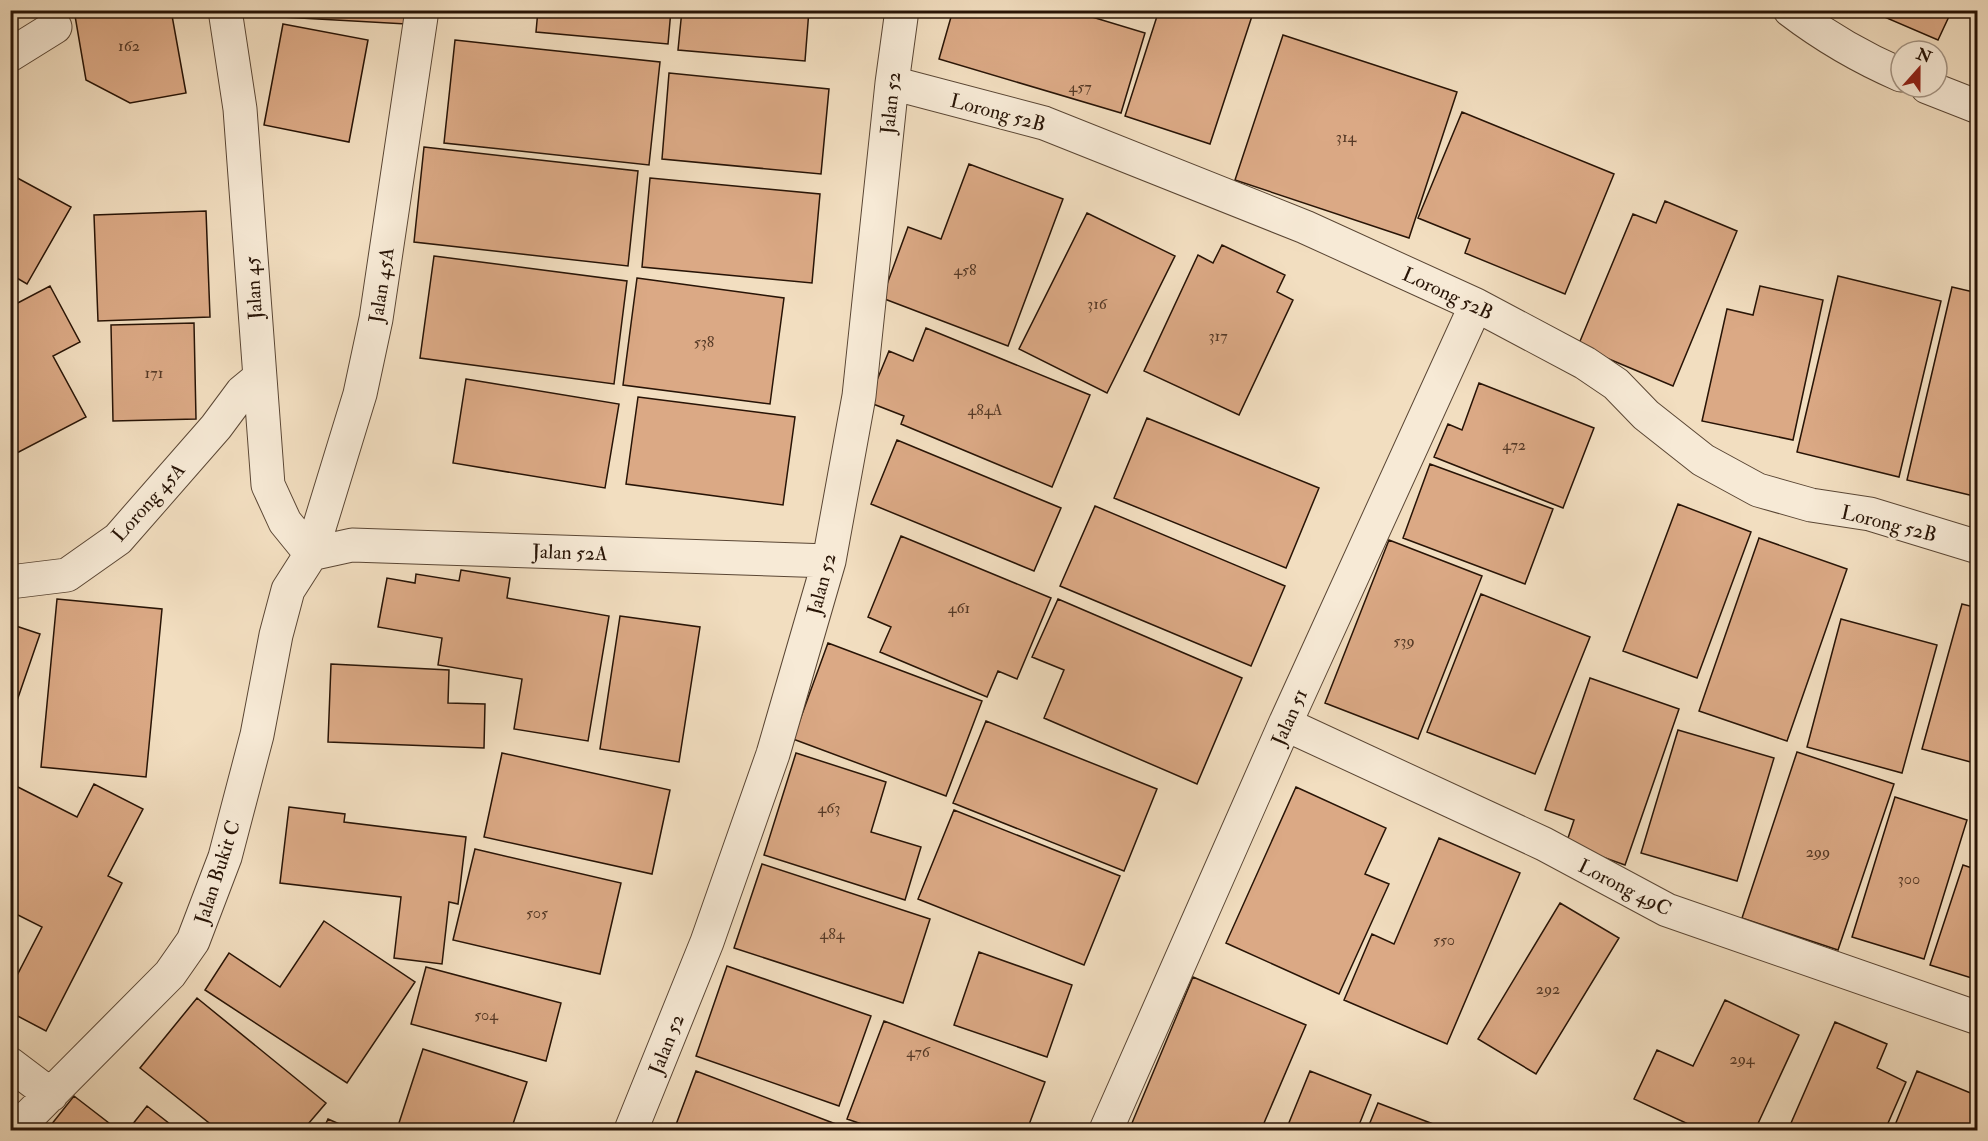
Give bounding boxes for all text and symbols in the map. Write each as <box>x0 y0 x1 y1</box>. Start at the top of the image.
house number: 162 <box>118 36 140 56</box>
north arrow <box>1889 39 1949 99</box>
text: N <box>1913 44 1935 68</box>
street label: Jalan 52 <box>875 71 906 136</box>
house number: 457 <box>1069 77 1092 97</box>
street label: Lorong 52B <box>948 88 1048 137</box>
house number: 314 <box>1336 127 1358 147</box>
street label: Jalan 45A <box>363 245 400 326</box>
street label: Jalan 45 <box>239 255 268 321</box>
house number: 458 <box>953 260 977 280</box>
street label: Lorong 52B <box>1398 262 1497 325</box>
house number: 316 <box>1087 294 1108 314</box>
house number: 317 <box>1208 326 1228 346</box>
house number: 538 <box>694 332 715 352</box>
house number: 171 <box>145 363 163 383</box>
house number: 484A <box>968 400 1002 420</box>
house number: 472 <box>1502 435 1526 455</box>
street label: Lorong 45A <box>106 457 191 547</box>
street label: Lorong 52B <box>1839 500 1939 547</box>
street label: Jalan 52A <box>531 539 608 566</box>
street label: Jalan 52 <box>801 551 842 619</box>
house number: 461 <box>948 598 970 618</box>
house number: 539 <box>1393 631 1415 651</box>
street label: Jalan 51 <box>1265 685 1313 750</box>
house number: 463 <box>818 798 840 818</box>
street label: Jalan Bukit C <box>189 817 246 928</box>
house number: 299 <box>1806 842 1830 862</box>
street label: Lorong 49C <box>1574 853 1676 922</box>
house number: 300 <box>1898 869 1920 889</box>
house number: 505 <box>526 903 548 923</box>
house number: 484 <box>820 924 846 944</box>
house number: 550 <box>1433 930 1455 950</box>
house number: 292 <box>1536 979 1560 999</box>
house number: 504 <box>474 1005 499 1025</box>
street label: Jalan 52 <box>643 1010 690 1079</box>
house number: 476 <box>906 1042 931 1062</box>
house number: 294 <box>1730 1049 1756 1069</box>

